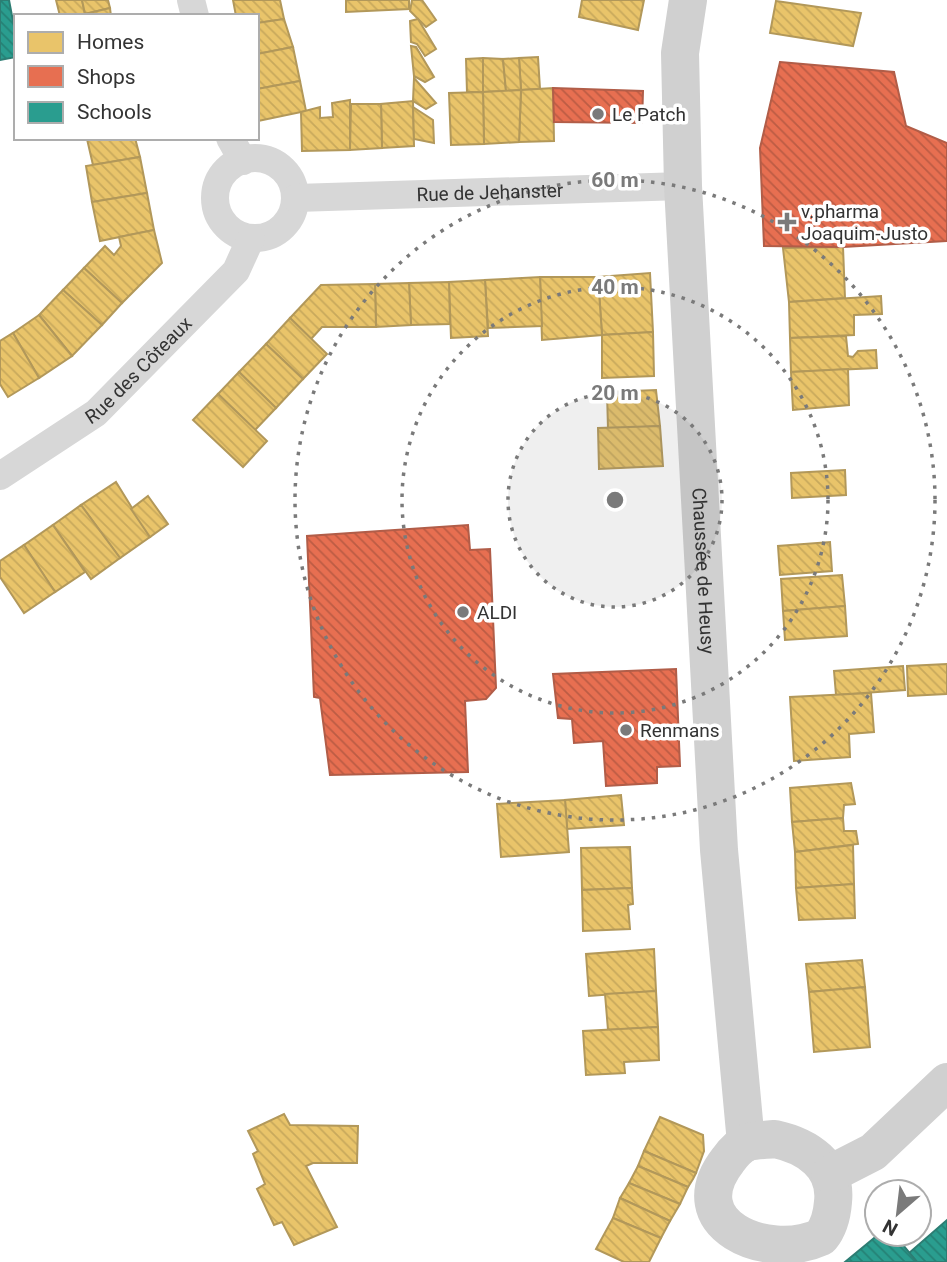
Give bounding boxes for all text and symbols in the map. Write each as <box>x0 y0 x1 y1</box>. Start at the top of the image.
legend <box>14 14 259 140</box>
text: Homes <box>77 30 144 54</box>
text: Shops <box>77 65 136 89</box>
text: Schools <box>77 100 152 124</box>
place label: Le Patch <box>612 103 686 126</box>
marker: Le Patch <box>590 106 606 122</box>
text: 60 m <box>591 168 639 192</box>
street label: Rue de Jehanster <box>416 179 564 206</box>
place label: v.pharma Joaquim-Justo <box>801 200 928 245</box>
marker: v.pharma Joaquim-Justo <box>779 214 795 230</box>
text: 40 m <box>591 275 639 299</box>
street label: Rue des Côteaux <box>81 311 197 429</box>
text: 20 m <box>591 381 639 405</box>
street label: Chaussée de Heusy <box>687 487 719 655</box>
centre of rings <box>603 488 627 512</box>
place label: ALDI <box>477 601 517 624</box>
marker: ALDI <box>455 604 471 620</box>
place label: Renmans <box>640 719 720 742</box>
marker: Renmans <box>618 722 634 738</box>
north arrow <box>863 1178 933 1248</box>
text: N <box>879 1214 902 1241</box>

